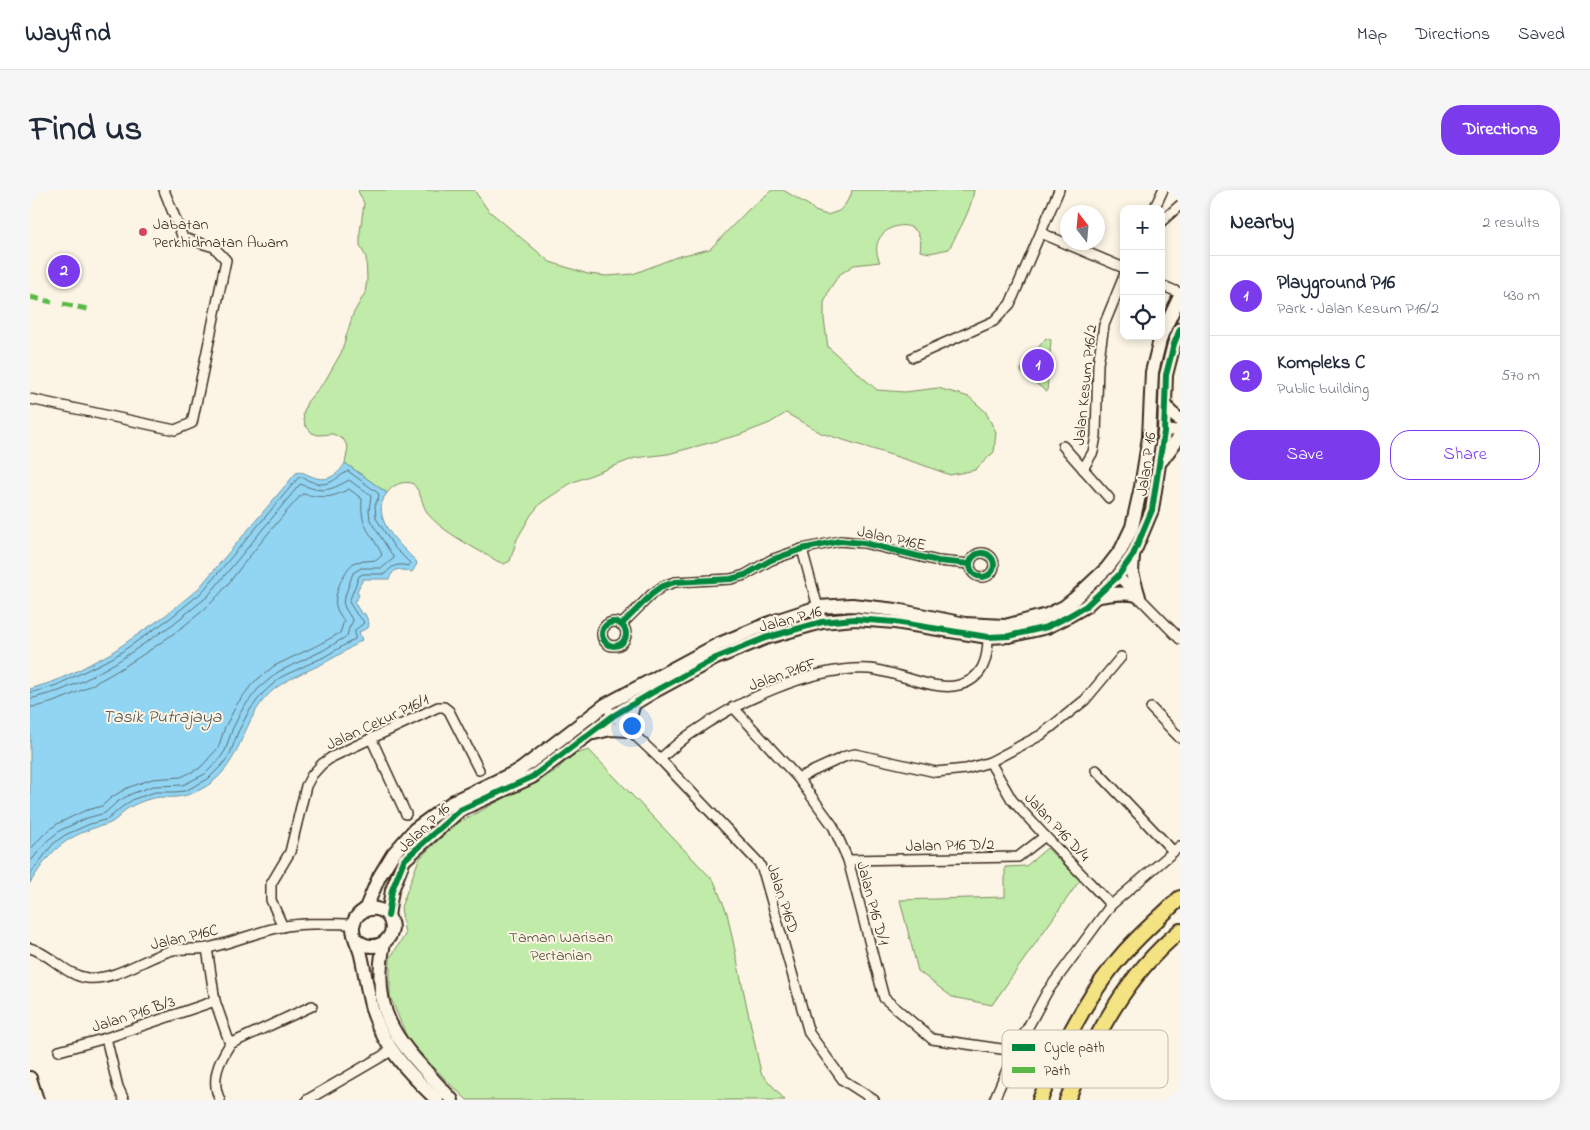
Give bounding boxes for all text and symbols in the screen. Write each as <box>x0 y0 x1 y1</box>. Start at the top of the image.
text: Wayfind <box>25 17 111 52</box>
text: Map <box>1357 22 1387 48</box>
text: Directions <box>1415 22 1490 48</box>
text: Saved <box>1518 22 1565 48</box>
text: Find us <box>30 105 142 156</box>
button: Directions <box>1441 105 1560 155</box>
north arrow <box>1060 205 1105 250</box>
map controls <box>1120 205 1165 340</box>
button: + <box>1120 205 1165 250</box>
text: Nearby <box>1230 208 1294 238</box>
text: 2 results <box>1482 211 1540 235</box>
place label: Jabatan Perkhidmatan Awam <box>153 213 288 255</box>
marker: Jabatan Perkhidmatan Awam <box>137 226 149 238</box>
button: − <box>1120 250 1165 295</box>
pin: 2 <box>48 252 80 290</box>
text: Playground P16 <box>1277 270 1395 297</box>
text: 1 <box>1243 284 1249 308</box>
text: 430 m <box>1503 284 1540 308</box>
button: locate <box>1120 295 1165 340</box>
text: Park · Jalan Kesum P16/2 <box>1277 297 1439 321</box>
street label: Jalan Kesum P16/2 <box>1068 323 1104 447</box>
pin: 1 <box>1022 346 1054 384</box>
text: Kompleks C <box>1277 350 1365 377</box>
text: 2 <box>1242 364 1250 388</box>
text: 570 m <box>1501 364 1540 388</box>
text: Public building <box>1277 377 1369 401</box>
button: Save <box>1230 430 1380 480</box>
button: Share <box>1390 430 1540 480</box>
street label: Jalan P 16 <box>1131 431 1163 498</box>
street label: Jalan P16E <box>855 520 928 558</box>
street label: Jalan P 16 <box>756 600 825 640</box>
street label: Jalan P16F <box>745 651 820 698</box>
street label: Jalan Cekur P16/1 <box>322 688 433 757</box>
water label: Tasik Putrajaya <box>103 705 222 731</box>
your location <box>619 713 645 739</box>
street label: Jalan P16 D/4 <box>1018 787 1095 868</box>
street label: Jalan P 16 <box>393 798 456 859</box>
street label: Jalan P16 D/2 <box>905 833 995 859</box>
street label: Jalan P16 D/1 <box>849 859 895 948</box>
street label: Jalan P16D <box>760 861 805 936</box>
street label: Jalan P16C <box>148 918 221 957</box>
park label: Taman Warisan Pertanian <box>509 926 613 968</box>
street label: Jalan P16 B/3 <box>89 990 178 1040</box>
legend <box>1002 1030 1168 1088</box>
text: Cycle path <box>1044 1038 1105 1060</box>
text: Path <box>1044 1061 1070 1082</box>

